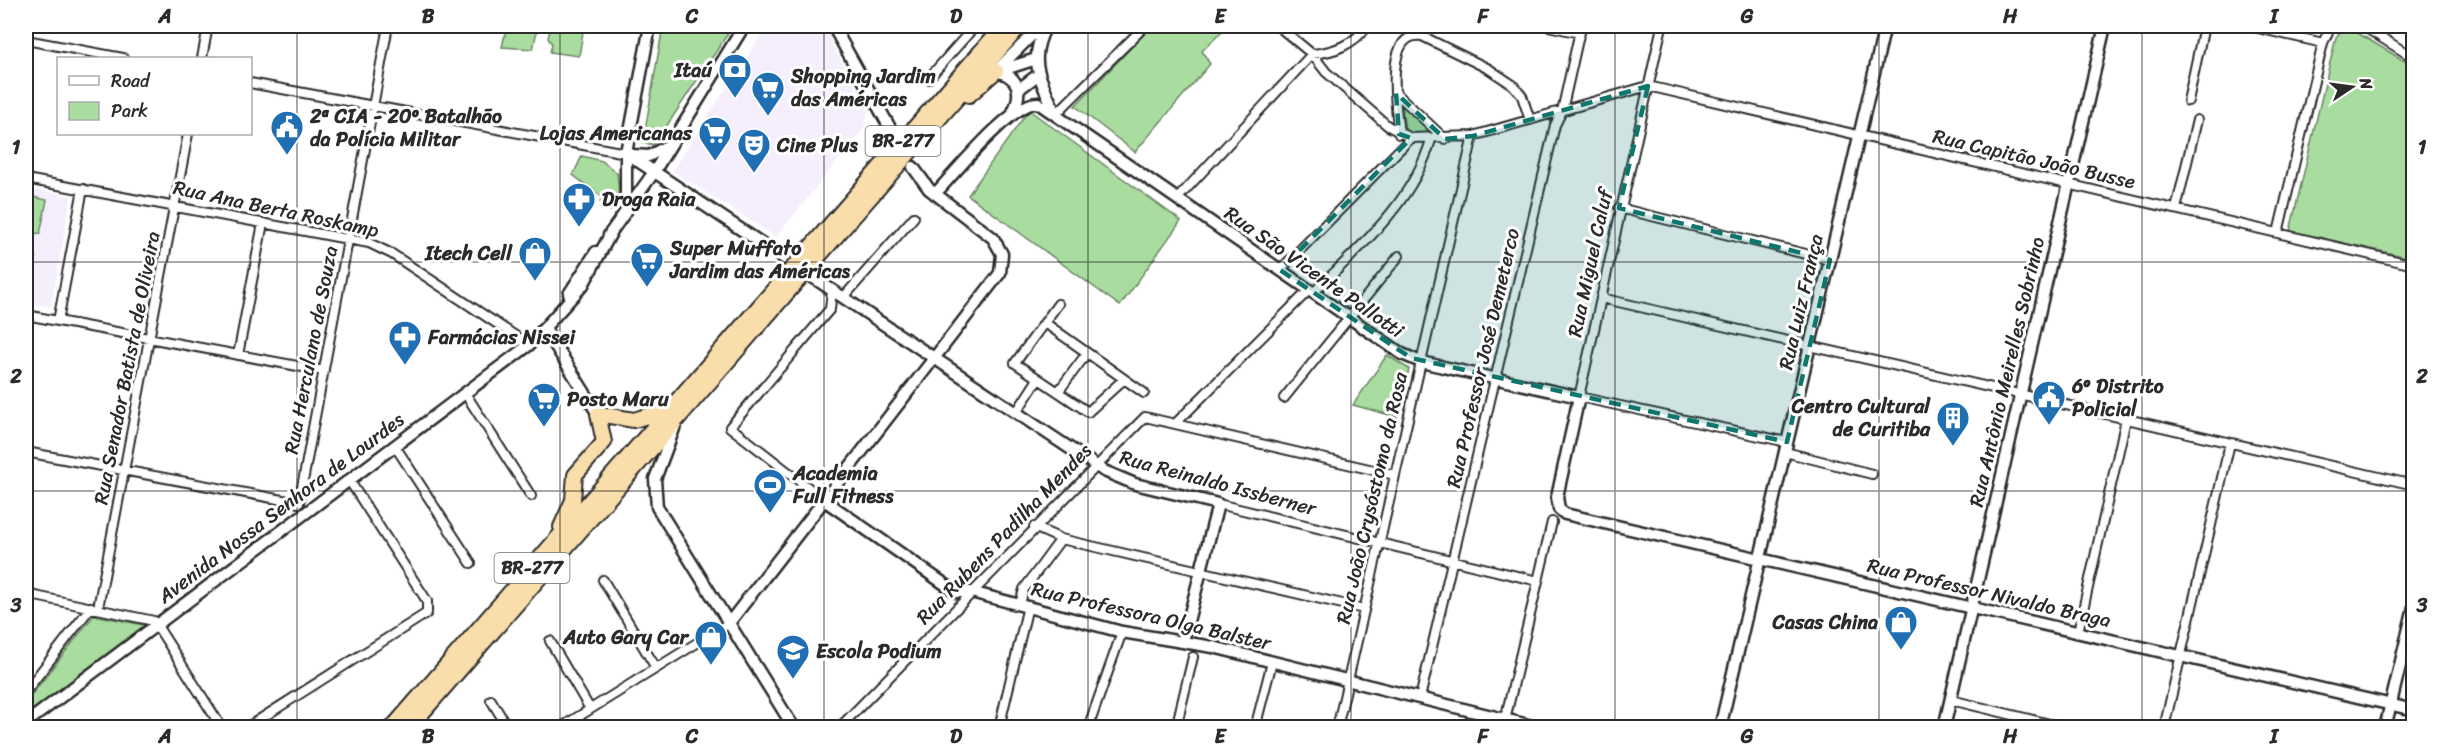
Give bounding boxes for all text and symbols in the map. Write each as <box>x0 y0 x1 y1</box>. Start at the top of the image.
text: A <box>157 0 172 34</box>
text: B <box>422 0 435 34</box>
text: C <box>685 0 699 34</box>
text: D <box>950 0 963 34</box>
text: E <box>1214 0 1227 34</box>
text: F <box>1477 0 1490 34</box>
text: G <box>1740 0 1754 34</box>
text: H <box>2002 0 2018 34</box>
text: I <box>2269 0 2280 34</box>
bank icon: Itaú <box>717 52 753 99</box>
place label: Itaú <box>674 53 713 88</box>
legend <box>57 57 252 135</box>
north arrow <box>2322 57 2382 117</box>
place label: Shopping Jardim das Américas <box>790 59 936 117</box>
text: Road <box>111 65 151 97</box>
supermarket icon: Shopping Jardim das Américas <box>750 70 786 117</box>
text: N <box>2351 74 2382 93</box>
text: Park <box>111 95 148 127</box>
place label: 2ª CIA - 20º Batalhão da Polícia Militar <box>309 99 502 157</box>
public building icon: 2ª CIA - 20º Batalhão da Polícia Militar <box>269 109 305 156</box>
supermarket icon: Lojas Americanas <box>697 115 733 162</box>
place label: Lojas Americanas <box>540 116 693 151</box>
street label: Rua Capitão João Busse <box>1929 119 2139 199</box>
road number: BR-277 <box>866 126 940 156</box>
theatre icon: Cine Plus <box>736 127 772 174</box>
place label: Cine Plus <box>776 128 858 163</box>
text: 1 <box>12 130 21 165</box>
text: 1 <box>2418 130 2427 165</box>
street label: Rua Ana Berta Roskamp <box>170 170 383 248</box>
pharmacy icon: Droga Raia <box>561 181 597 228</box>
place label: Droga Raia <box>602 182 696 217</box>
street label: Rua Miguel Caluf <box>1557 183 1623 340</box>
street label: Rua São Vicente Pallotti <box>1217 197 1412 348</box>
street label: Rua Professor José Demeterco <box>1436 225 1530 491</box>
street label: Rua Senador Batista de Oliveira <box>83 228 171 508</box>
place label: Super Muffato Jardim das Américas <box>669 231 851 289</box>
street label: Rua Luiz França <box>1768 231 1834 373</box>
street label: Rua Antônio Meirelles Sobrinho <box>1959 233 2055 511</box>
shop icon: Itech Cell <box>517 235 553 282</box>
place label: Itech Cell <box>424 236 513 271</box>
supermarket icon: Super Muffato Jardim das Américas <box>629 241 665 288</box>
street label: Rua Herculano de Souza <box>274 243 348 457</box>
pharmacy icon: Farmácias Nissei <box>387 319 423 366</box>
place label: Farmácias Nissei <box>427 320 577 355</box>
text: 2 <box>9 359 22 394</box>
text: 2 <box>2415 359 2428 394</box>
street label: Rua João Crysóstomo da Rosa <box>1326 368 1418 628</box>
place label: 6º Distrito Policial <box>2071 369 2164 427</box>
public building icon: 6º Distrito Policial <box>2031 379 2067 426</box>
supermarket icon: Posto Maru <box>526 381 562 428</box>
place label: Posto Maru <box>567 382 669 417</box>
place label: Centro Cultural de Curitiba <box>1791 389 1931 447</box>
building icon: Centro Cultural de Curitiba <box>1935 400 1971 447</box>
street label: Avenida Nossa Senhora de Lourdes <box>149 403 413 613</box>
street label: Rua Rubens Padilha Mendes <box>907 434 1101 633</box>
street label: Rua Reinaldo Issberner <box>1116 440 1321 526</box>
place label: Academia Full Fitness <box>792 456 894 514</box>
sports icon: Academia Full Fitness <box>752 467 788 514</box>
street label: Rua Professor Nivaldo Braga <box>1864 548 2114 638</box>
road number: BR-277 <box>494 553 570 583</box>
street label: Rua Professora Olga Balster <box>1028 571 1276 661</box>
text: 3 <box>10 588 22 623</box>
text: 3 <box>2416 588 2428 623</box>
shop icon: Casas China <box>1883 604 1919 651</box>
place label: Casas China <box>1772 605 1878 640</box>
shop icon: Auto Gary Car <box>693 619 729 666</box>
place label: Auto Gary Car <box>562 620 690 655</box>
school or university icon: Escola Podium <box>775 633 811 680</box>
place label: Escola Podium <box>816 634 942 669</box>
text: A <box>157 719 172 753</box>
text: B <box>422 719 435 753</box>
text: C <box>685 719 699 753</box>
text: D <box>950 719 963 753</box>
text: E <box>1214 719 1227 753</box>
text: F <box>1477 719 1490 753</box>
text: G <box>1740 719 1754 753</box>
text: H <box>2002 719 2018 753</box>
text: I <box>2269 719 2280 753</box>

